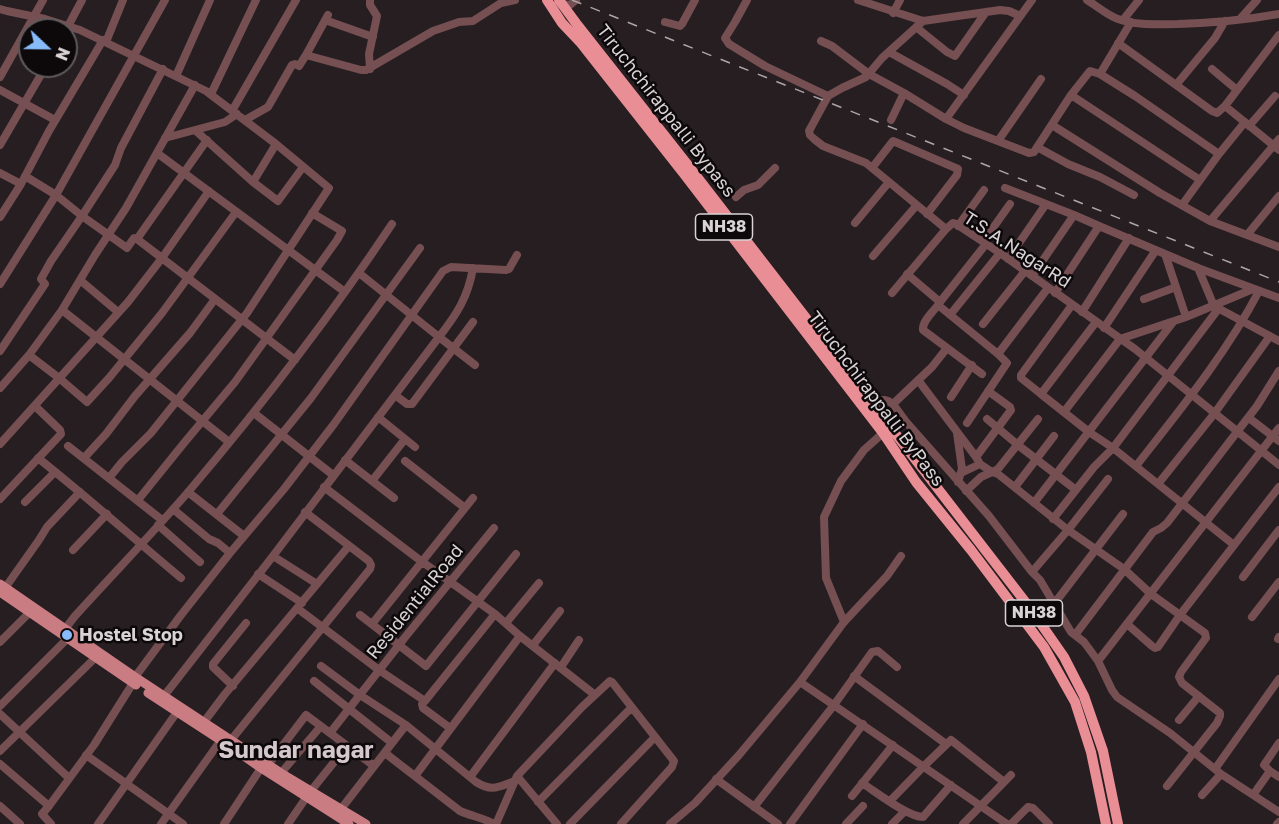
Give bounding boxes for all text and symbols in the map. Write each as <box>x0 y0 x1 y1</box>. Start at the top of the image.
north arrow <box>18 18 78 78</box>
street label: Tiruchchirappalli Bypass <box>592 20 740 202</box>
text: N <box>51 45 74 63</box>
street label: T.S.A.NagarRd <box>959 207 1075 293</box>
road number: NH38 <box>696 214 752 240</box>
street label: Tiruchchirappalli ByPass <box>803 307 949 491</box>
street label: ResidentialRoad <box>362 540 468 664</box>
road number: NH38 <box>1006 600 1062 626</box>
place label: Hostel Stop <box>79 624 183 646</box>
marker: Hostel Stop <box>60 628 74 642</box>
district label: Sundar nagar <box>218 736 374 764</box>

